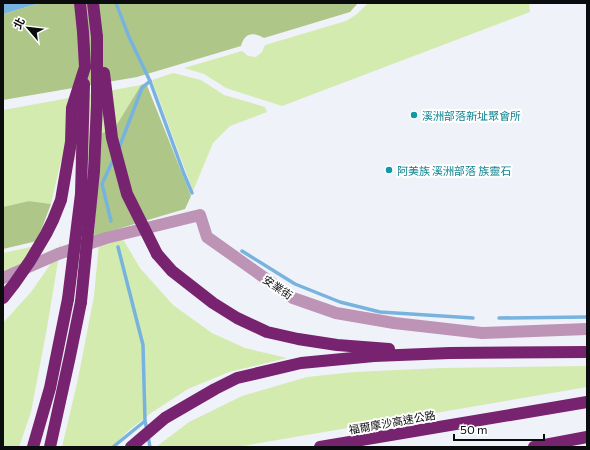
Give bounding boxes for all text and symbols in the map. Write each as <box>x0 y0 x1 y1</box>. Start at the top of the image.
north arrow <box>8 8 48 48</box>
text: 北 <box>10 15 27 31</box>
place label: 溪洲部落新址聚會所 <box>422 109 521 122</box>
marker: 溪洲部落新址聚會所 <box>409 110 419 120</box>
place label: 阿美族 溪洲部落 族靈石 <box>397 164 511 177</box>
marker: 阿美族 溪洲部落 族靈石 <box>384 165 394 175</box>
street label: 安業街 <box>261 272 295 302</box>
street label: 福爾摩沙高速公路 <box>348 408 436 436</box>
scale bar <box>454 416 544 442</box>
text: 50 m <box>460 422 488 436</box>

